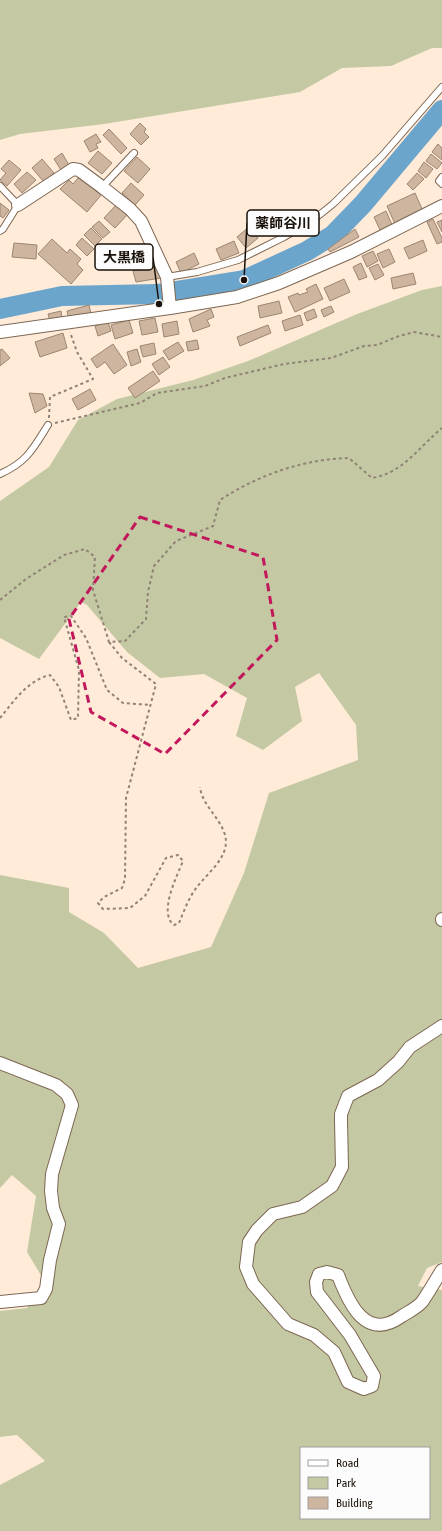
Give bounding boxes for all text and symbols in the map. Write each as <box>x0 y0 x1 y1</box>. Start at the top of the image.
callout: 薬師谷川 <box>247 210 319 236</box>
text: 薬師谷川 <box>255 215 311 231</box>
callout: 大黒橋 <box>95 244 153 270</box>
text: 大黒橋 <box>103 249 145 265</box>
legend <box>300 1447 430 1519</box>
text: Road <box>336 1456 359 1470</box>
text: Park <box>336 1476 357 1490</box>
text: Building <box>336 1496 374 1510</box>

